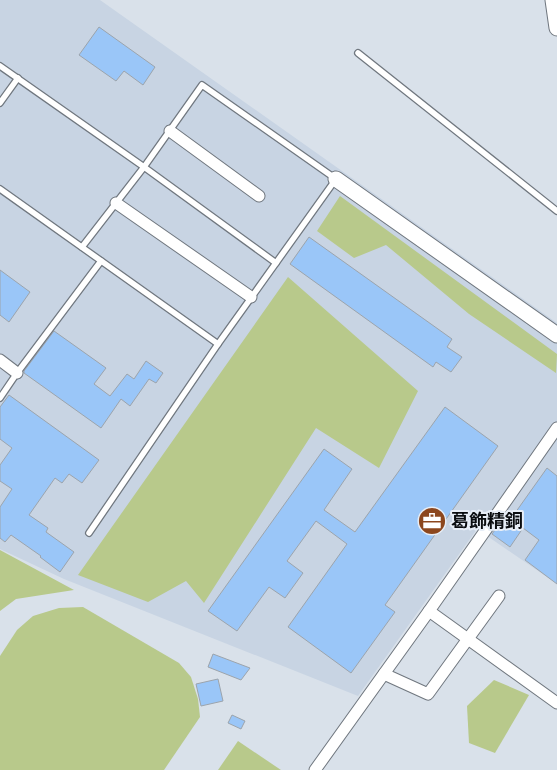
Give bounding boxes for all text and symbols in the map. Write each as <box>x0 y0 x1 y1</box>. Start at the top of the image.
office icon: 葛飾精銅 <box>417 506 447 536</box>
place label: 葛飾精銅 <box>451 509 523 534</box>

